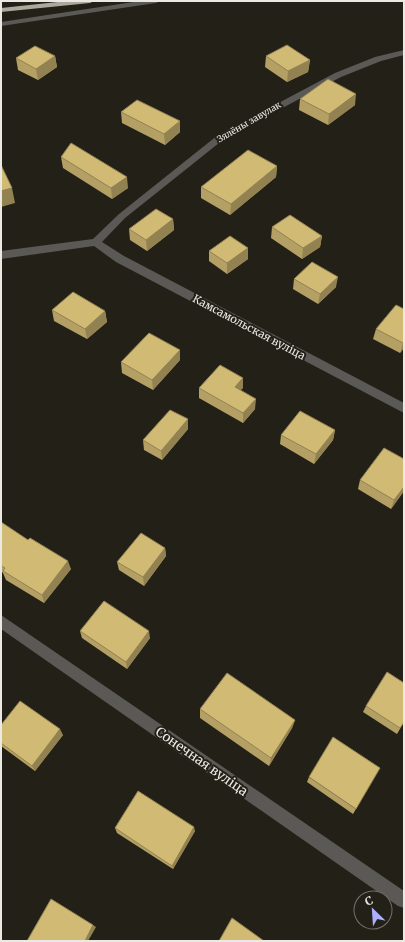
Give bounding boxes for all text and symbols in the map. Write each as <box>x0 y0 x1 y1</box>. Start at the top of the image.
street label: Зялёны завулак <box>215 99 283 144</box>
street label: Камсамольская вуліца <box>190 291 308 363</box>
street label: Сонечная вуліца <box>152 723 251 800</box>
north arrow <box>353 890 393 930</box>
text: С <box>363 893 375 909</box>

